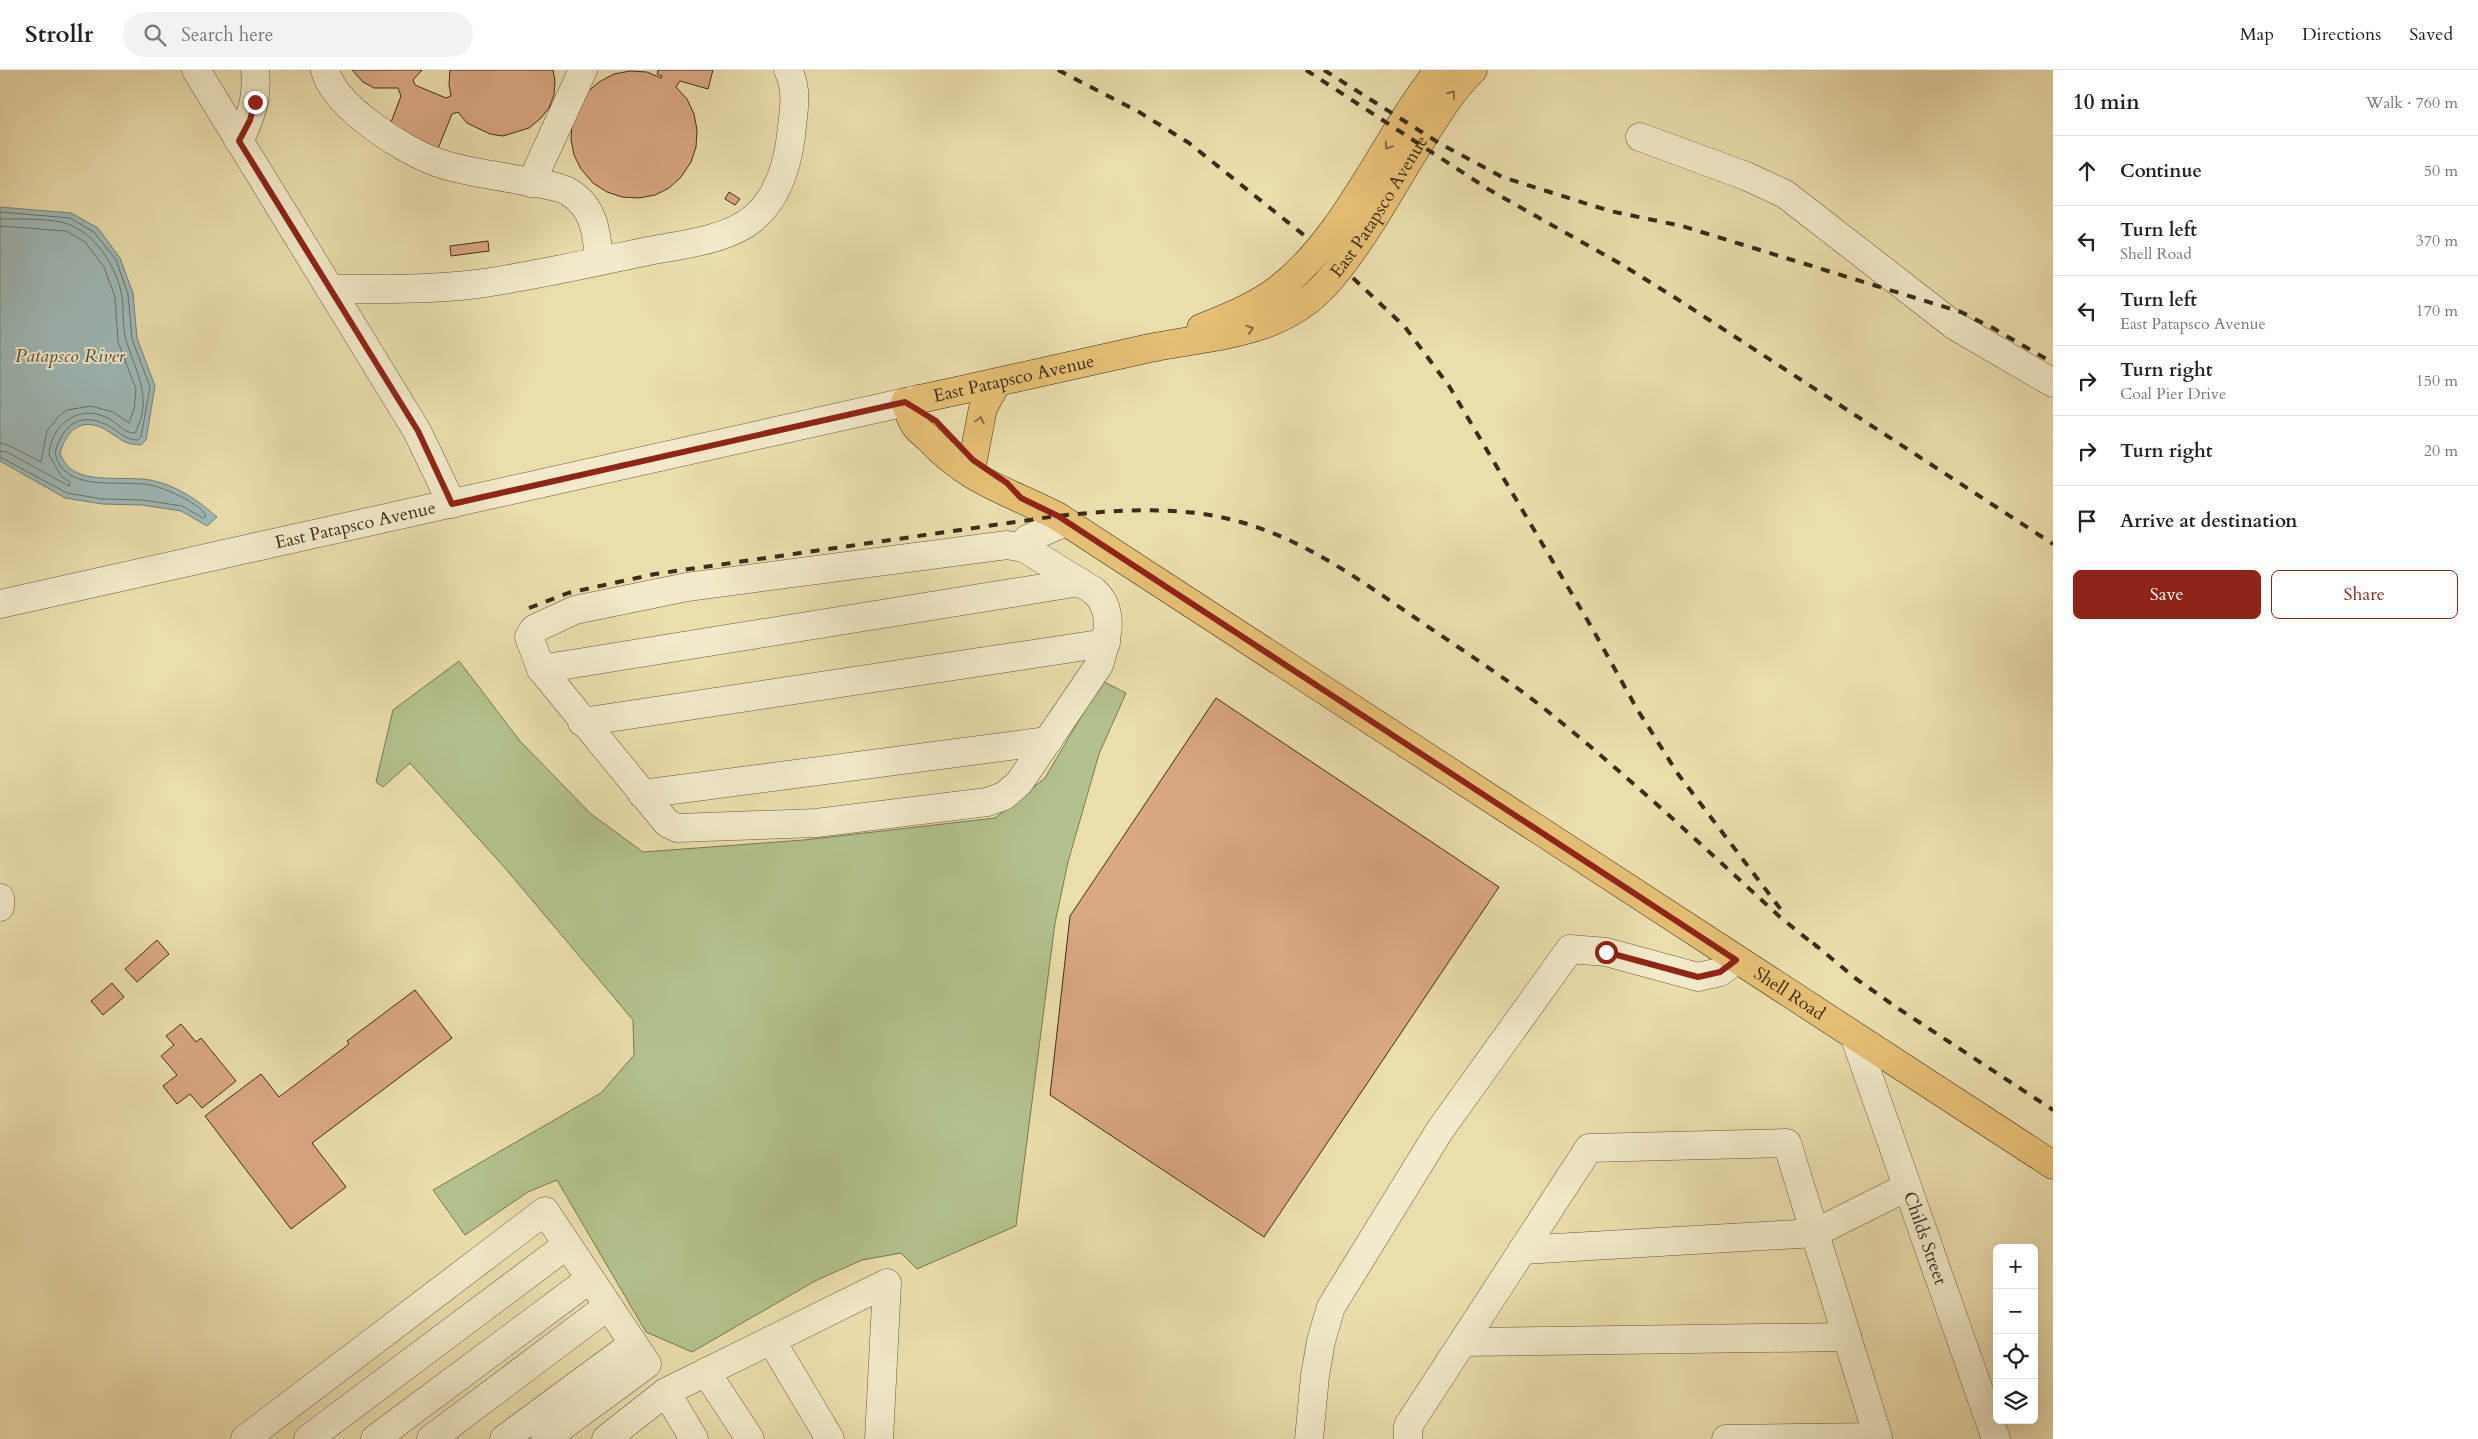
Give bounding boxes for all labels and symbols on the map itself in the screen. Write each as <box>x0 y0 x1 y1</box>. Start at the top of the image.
one-way arrow <box>1446 90 1455 99</box>
route end <box>244 91 267 114</box>
street label: East Patapsco Avenue <box>1324 131 1434 283</box>
one-way arrow <box>1384 141 1394 150</box>
one-way arrow <box>1245 325 1253 335</box>
water label: Patapsco River <box>15 343 126 369</box>
street label: East Patapsco Avenue <box>931 348 1097 408</box>
one-way arrow <box>974 415 985 424</box>
street label: East Patapsco Avenue <box>272 495 438 555</box>
route start <box>1595 941 1618 964</box>
street label: Shell Road <box>1749 961 1831 1026</box>
street label: Childs Street <box>1897 1188 1953 1288</box>

